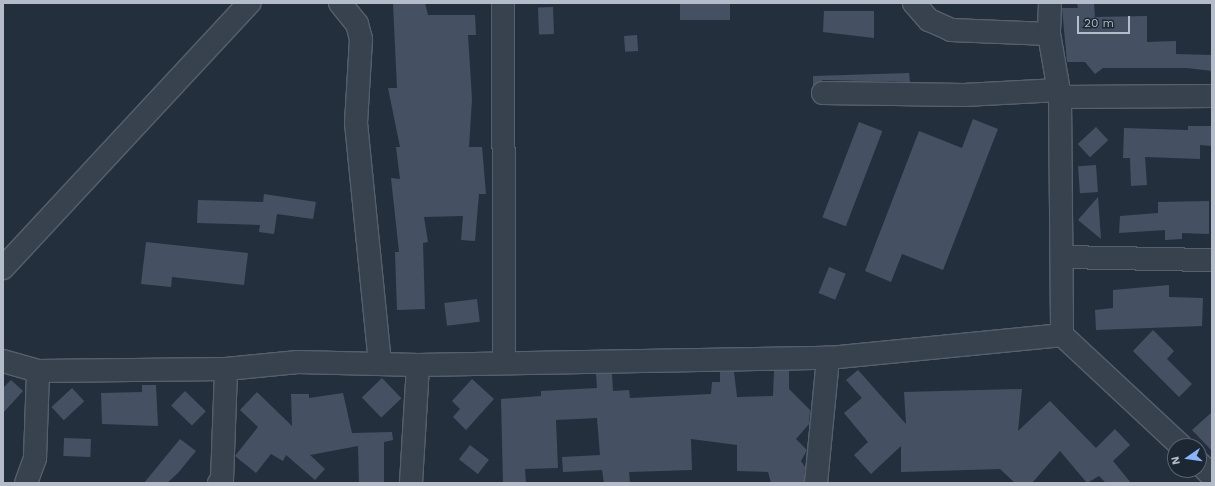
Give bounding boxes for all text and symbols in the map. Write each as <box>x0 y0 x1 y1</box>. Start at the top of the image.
scale bar <box>1079 8 1132 34</box>
text: 20 m <box>1084 16 1114 30</box>
north arrow <box>1167 438 1207 478</box>
text: N <box>1169 455 1183 466</box>

